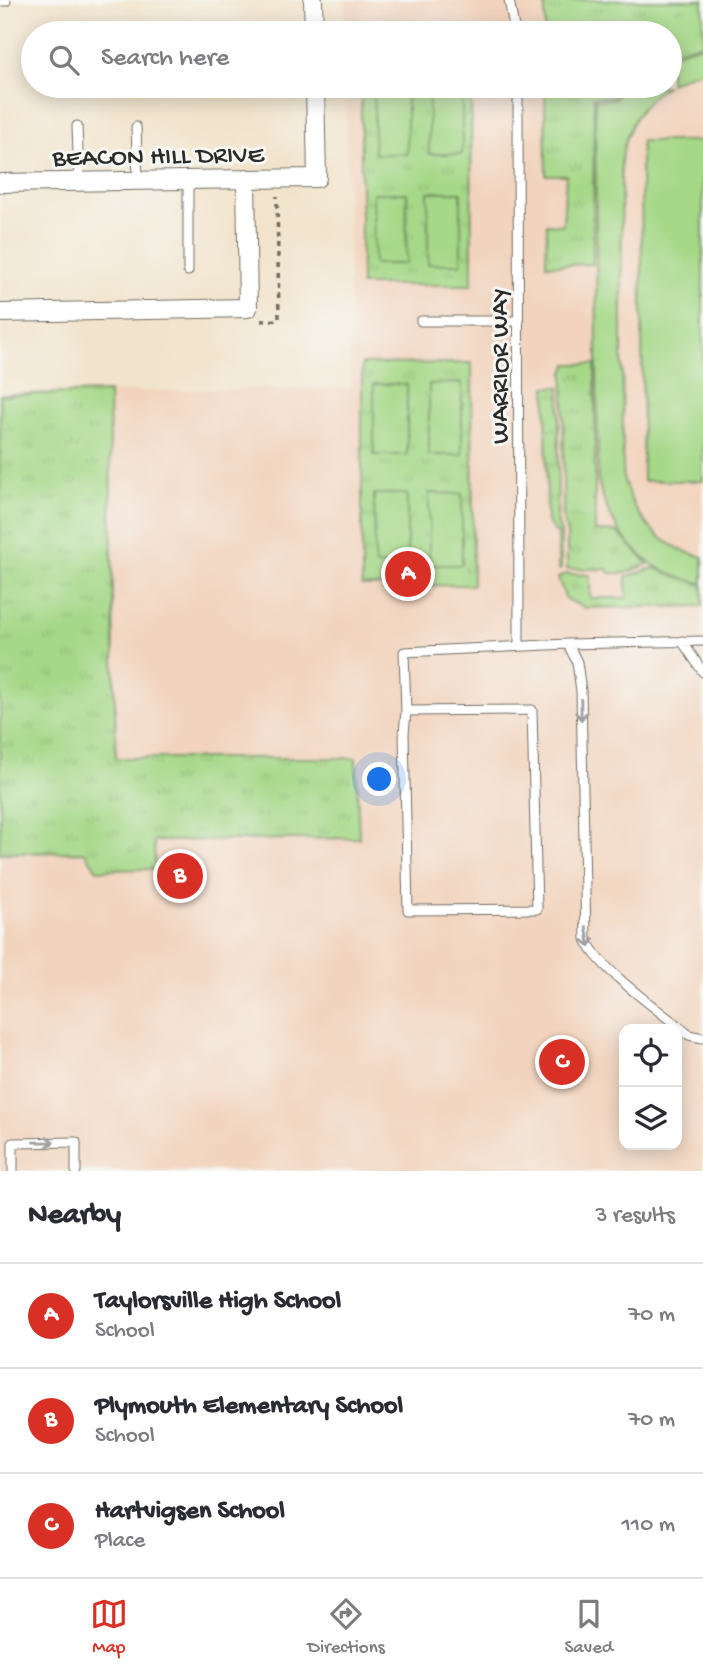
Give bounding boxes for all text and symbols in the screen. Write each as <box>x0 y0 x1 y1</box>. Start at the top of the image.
search box <box>21 21 682 98</box>
icon: search <box>45 41 83 79</box>
text: Search here <box>101 44 229 75</box>
street label: BEACON HILL DRIVE <box>51 141 265 176</box>
street label: WARRIOR WAY <box>487 288 518 444</box>
pin: A <box>385 548 431 600</box>
one-way arrow <box>574 698 588 721</box>
your location <box>362 762 396 796</box>
pin: B <box>157 850 203 902</box>
one-way arrow <box>581 925 595 948</box>
map controls <box>619 1024 682 1150</box>
button: locate <box>619 1024 682 1087</box>
pin: C <box>539 1036 585 1088</box>
button: layers <box>619 1087 682 1150</box>
one-way arrow <box>33 1136 56 1149</box>
text: Nearby <box>28 1199 121 1234</box>
text: 3 results <box>595 1203 675 1230</box>
text: Taylorsville High School <box>95 1287 341 1318</box>
text: A <box>44 1302 58 1329</box>
text: 70 m <box>628 1302 675 1329</box>
text: School <box>95 1318 155 1345</box>
text: Plymouth Elementary School <box>95 1392 403 1423</box>
text: B <box>45 1407 57 1434</box>
text: 70 m <box>628 1407 675 1434</box>
text: School <box>95 1423 155 1450</box>
text: Hartvigsen School <box>95 1497 285 1528</box>
text: C <box>45 1512 57 1539</box>
text: 110 m <box>622 1512 675 1539</box>
text: Place <box>95 1528 145 1555</box>
tab: Map <box>90 1595 128 1660</box>
tab: Directions <box>308 1595 385 1660</box>
tab: Saved <box>564 1595 613 1660</box>

